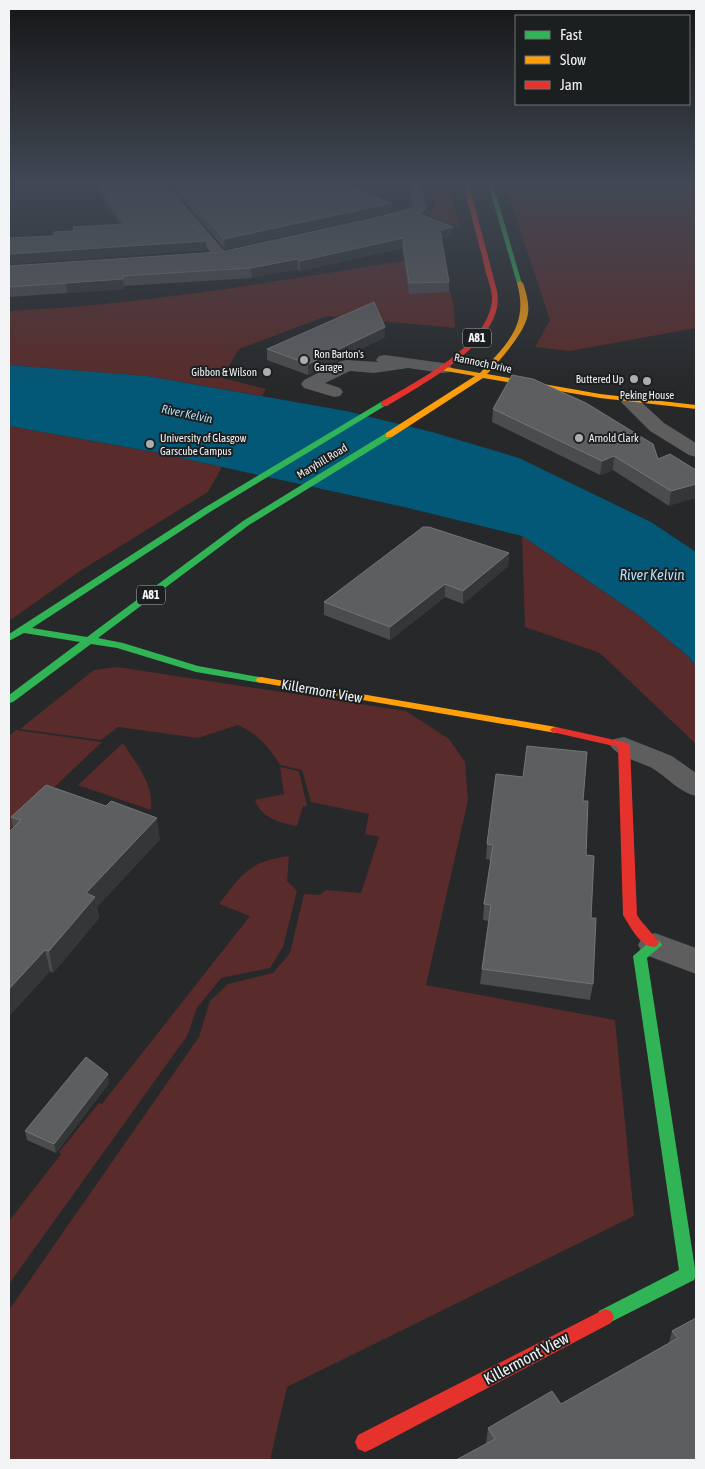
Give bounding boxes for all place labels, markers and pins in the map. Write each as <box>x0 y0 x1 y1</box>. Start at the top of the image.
place label: Ron Barton's Garage <box>314 348 364 373</box>
marker: Ron Barton's Garage <box>298 354 310 366</box>
place label: Gibbon & Wilson <box>191 366 257 378</box>
marker: Gibbon & Wilson <box>261 366 273 378</box>
place label: Buttered Up <box>576 373 624 385</box>
marker: Buttered Up <box>628 373 640 385</box>
marker: Peking House <box>641 375 653 387</box>
place label: Peking House <box>620 389 674 401</box>
place label: University of Glasgow Garscube Campus <box>160 432 247 457</box>
marker: Arnold Clark <box>573 432 585 444</box>
place label: Arnold Clark <box>589 432 639 444</box>
marker: University of Glasgow Garscube Campus <box>144 438 156 450</box>

